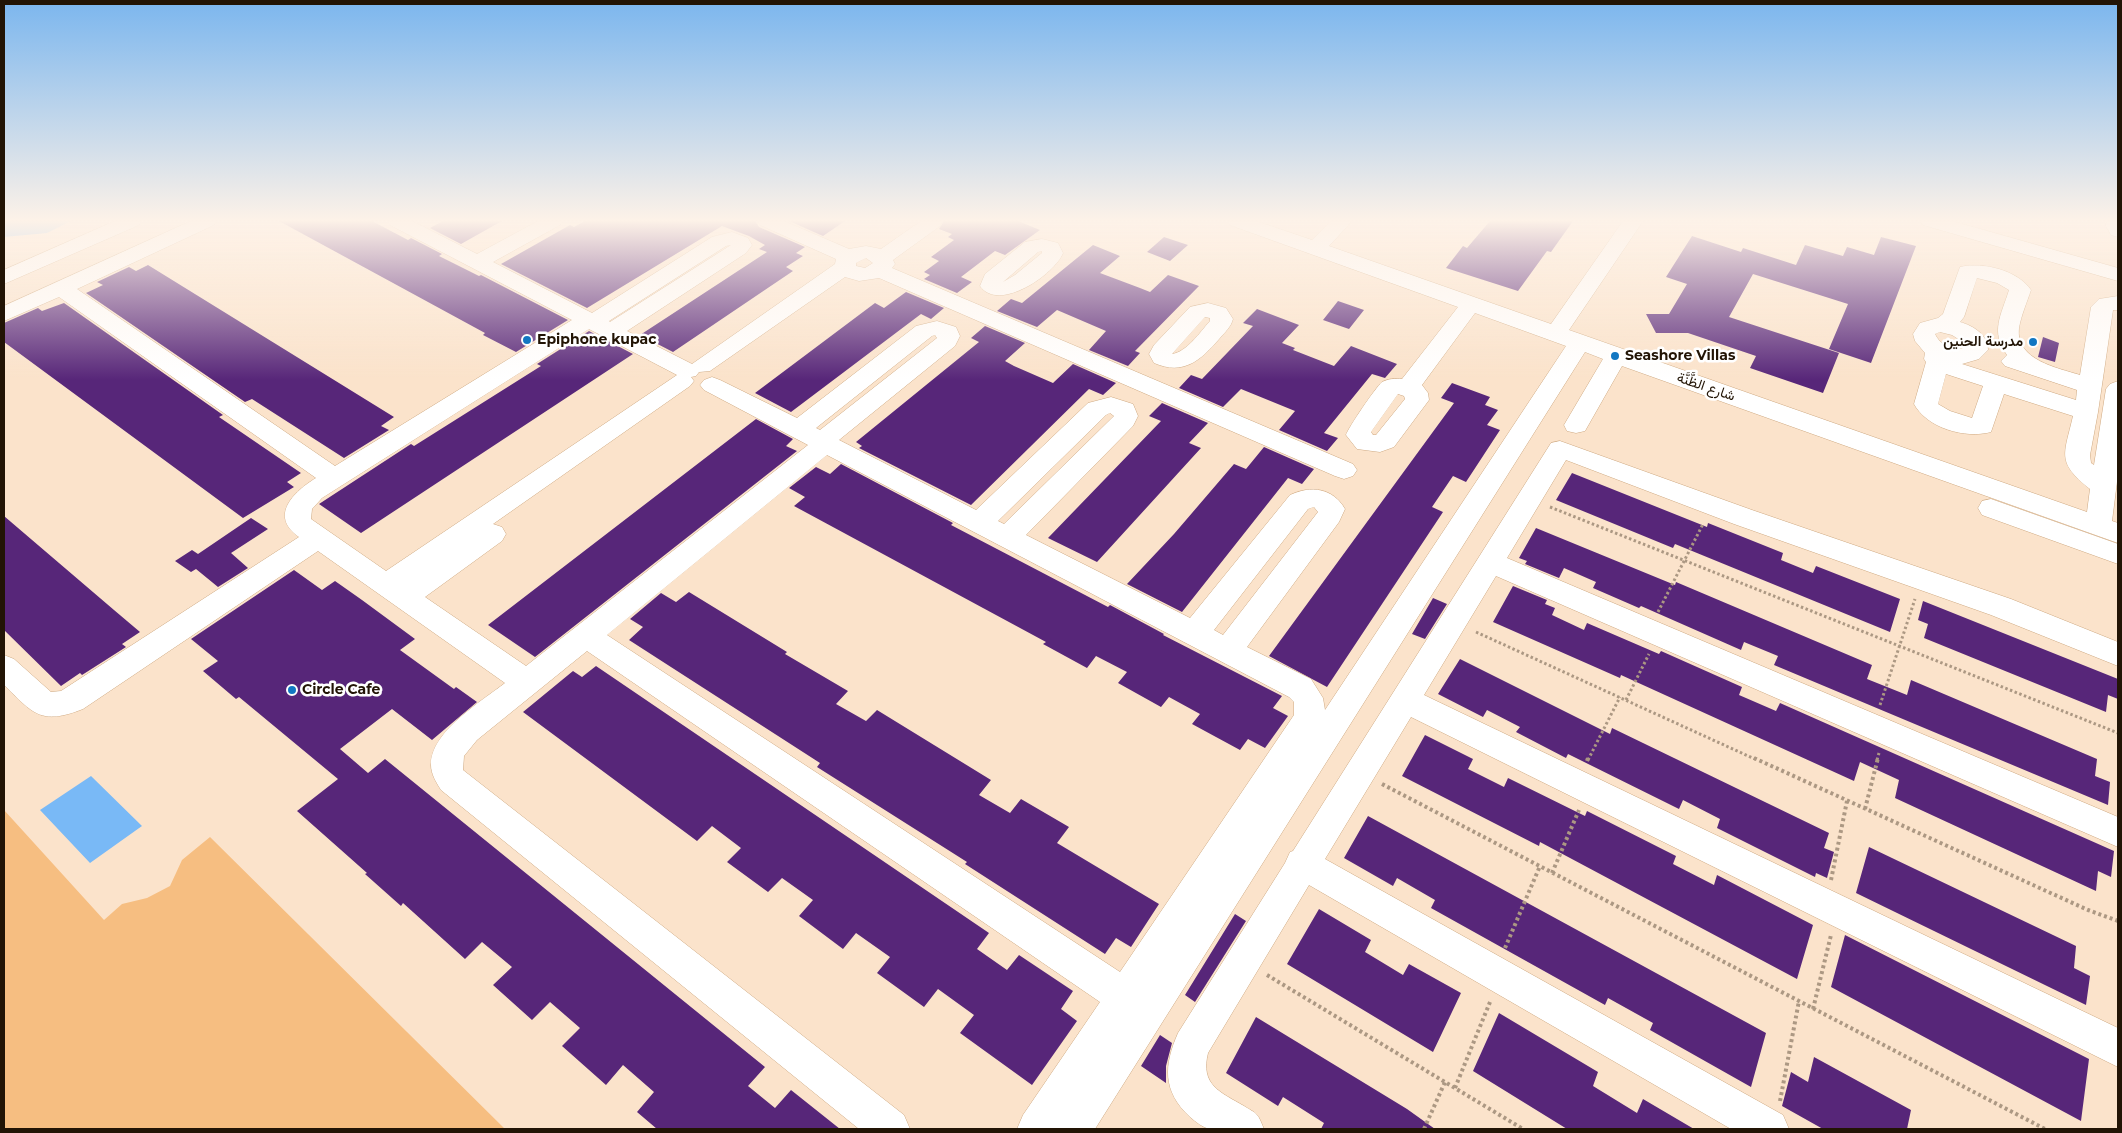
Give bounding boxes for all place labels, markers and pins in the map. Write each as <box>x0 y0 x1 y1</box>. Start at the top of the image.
place label: Epiphone kupac <box>537 332 656 348</box>
marker: Epiphone kupac <box>521 334 533 346</box>
place label: مدرسة الحنين <box>1943 334 2023 350</box>
marker: مدرسة الحنين <box>2027 336 2039 348</box>
place label: Seashore Villas <box>1625 348 1735 364</box>
marker: Seashore Villas <box>1609 350 1621 362</box>
place label: Circle Cafe <box>302 682 380 698</box>
marker: Circle Cafe <box>286 684 298 696</box>

